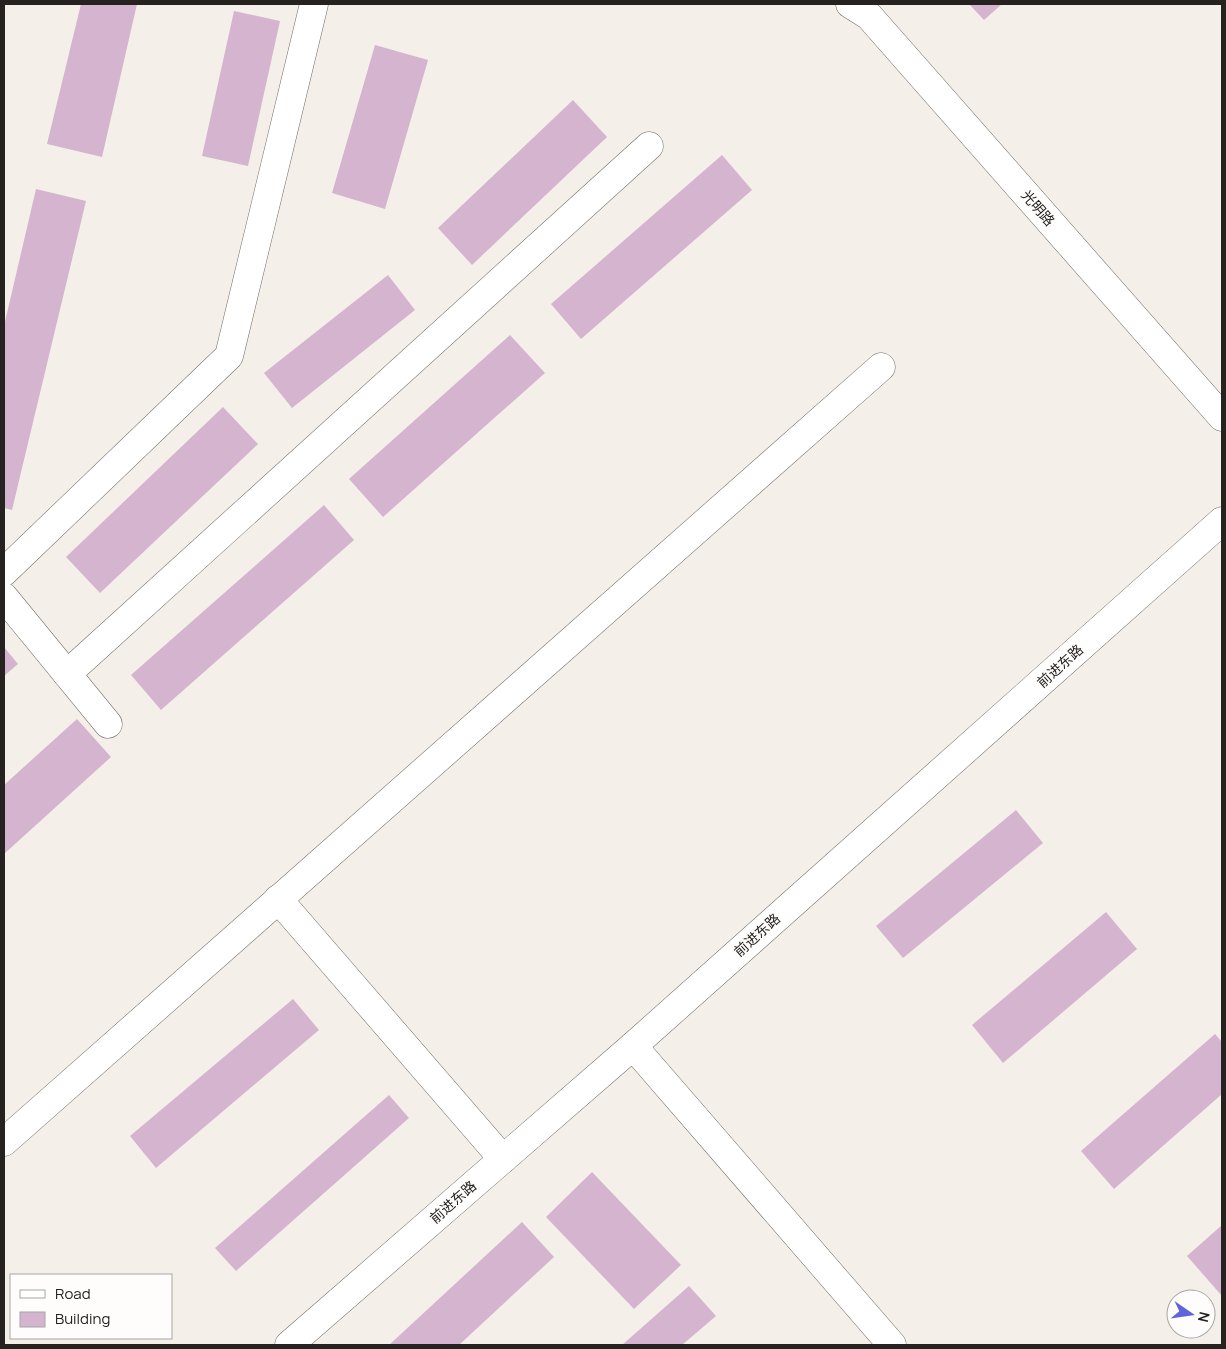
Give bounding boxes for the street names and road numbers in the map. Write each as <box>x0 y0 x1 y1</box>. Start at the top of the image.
street label: 光明路 <box>1017 186 1059 230</box>
street label: 前进东路 <box>1033 640 1087 691</box>
street label: 前进东路 <box>730 909 784 960</box>
street label: 前进东路 <box>425 1176 480 1227</box>

